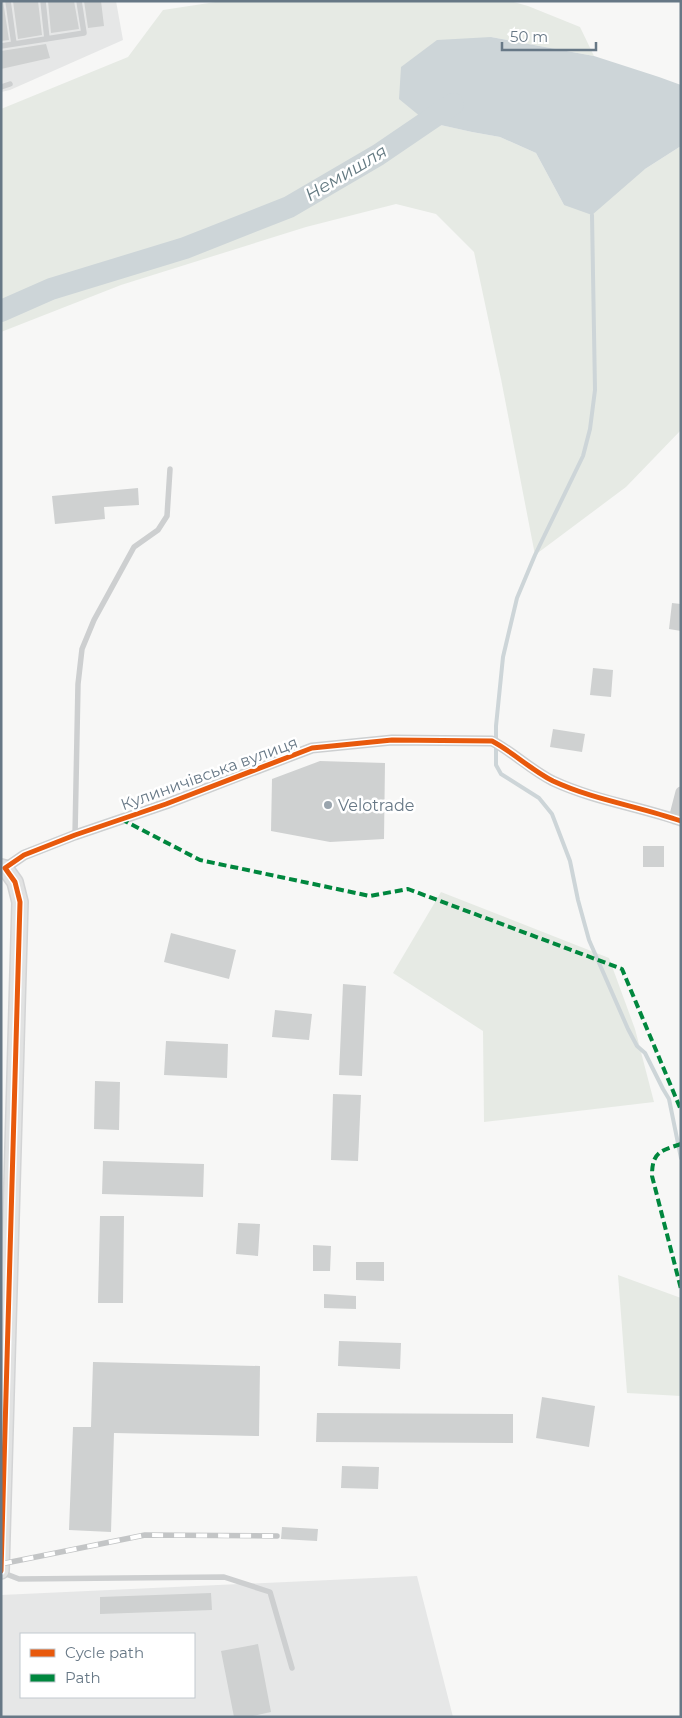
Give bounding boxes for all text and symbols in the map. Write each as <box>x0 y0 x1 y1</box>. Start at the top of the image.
scale bar <box>502 20 596 52</box>
text: 50 m <box>510 27 548 46</box>
water label: Немишля <box>301 140 391 206</box>
street label: Кулиничівська вулиця <box>118 733 300 814</box>
place label: Velotrade <box>338 796 415 815</box>
marker: Velotrade <box>322 799 334 811</box>
legend <box>20 1633 195 1698</box>
text: Cycle path <box>65 1643 144 1662</box>
text: Path <box>65 1668 101 1687</box>

